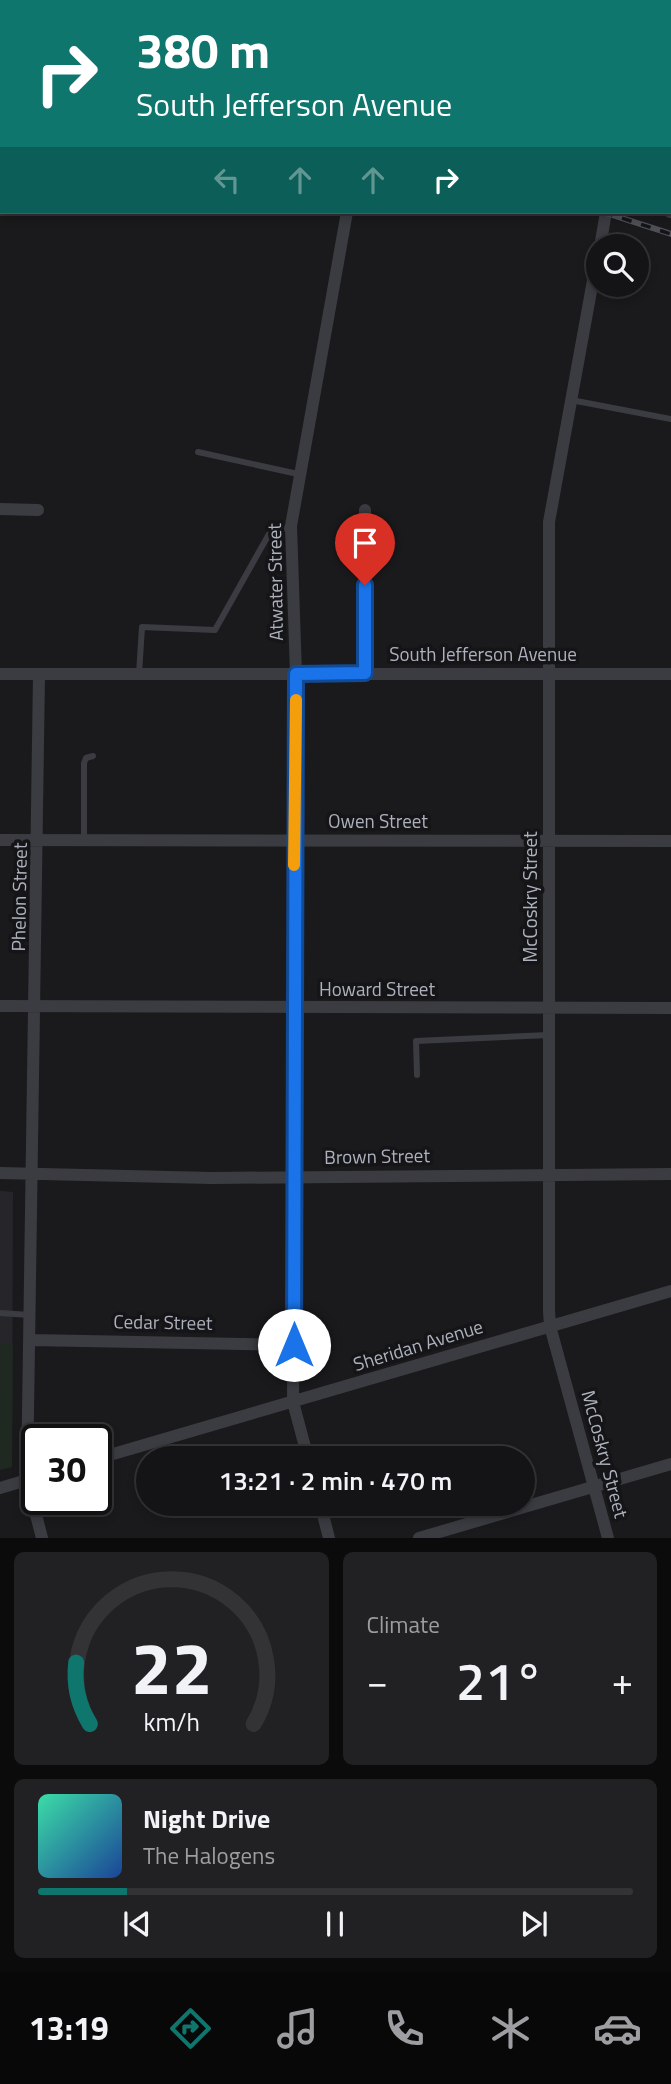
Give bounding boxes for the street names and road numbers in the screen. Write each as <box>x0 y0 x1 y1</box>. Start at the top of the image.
street label: Atwater Street <box>259 523 290 641</box>
street label: South Jefferson Avenue <box>389 639 577 668</box>
street label: Owen Street <box>328 806 428 835</box>
street label: McCoskry Street <box>515 831 544 963</box>
street label: Phelon Street <box>3 842 34 952</box>
street label: Howard Street <box>319 974 435 1003</box>
street label: Brown Street <box>324 1140 430 1171</box>
street label: Cedar Street <box>113 1306 213 1337</box>
street label: Sheridan Avenue <box>349 1311 486 1378</box>
street label: McCoskry Street <box>575 1387 637 1521</box>

